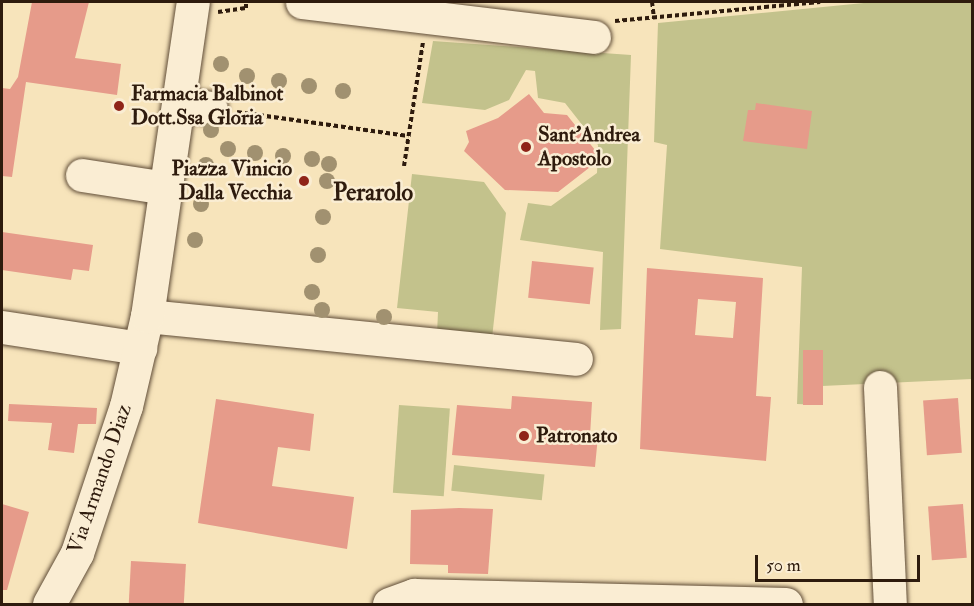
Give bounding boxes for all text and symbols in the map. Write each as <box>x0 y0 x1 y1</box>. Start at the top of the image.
place label: Farmacia Balbinot Dott.Ssa Gloria <box>131 81 283 131</box>
marker: Farmacia Balbinot Dott.Ssa Gloria <box>112 99 126 113</box>
place label: Sant'Andrea Apostolo <box>538 122 640 172</box>
marker: Sant'Andrea Apostolo <box>519 140 533 154</box>
place label: Piazza Vinicio Dalla Vecchia <box>171 156 292 206</box>
marker: Piazza Vinicio Dalla Vecchia <box>297 174 311 188</box>
district label: Perarolo <box>333 179 413 207</box>
street label: Via Armando Diaz <box>63 401 137 557</box>
place label: Patronato <box>536 423 617 449</box>
marker: Patronato <box>517 429 531 443</box>
scale bar <box>758 543 923 581</box>
text: 50 m <box>766 554 801 577</box>

